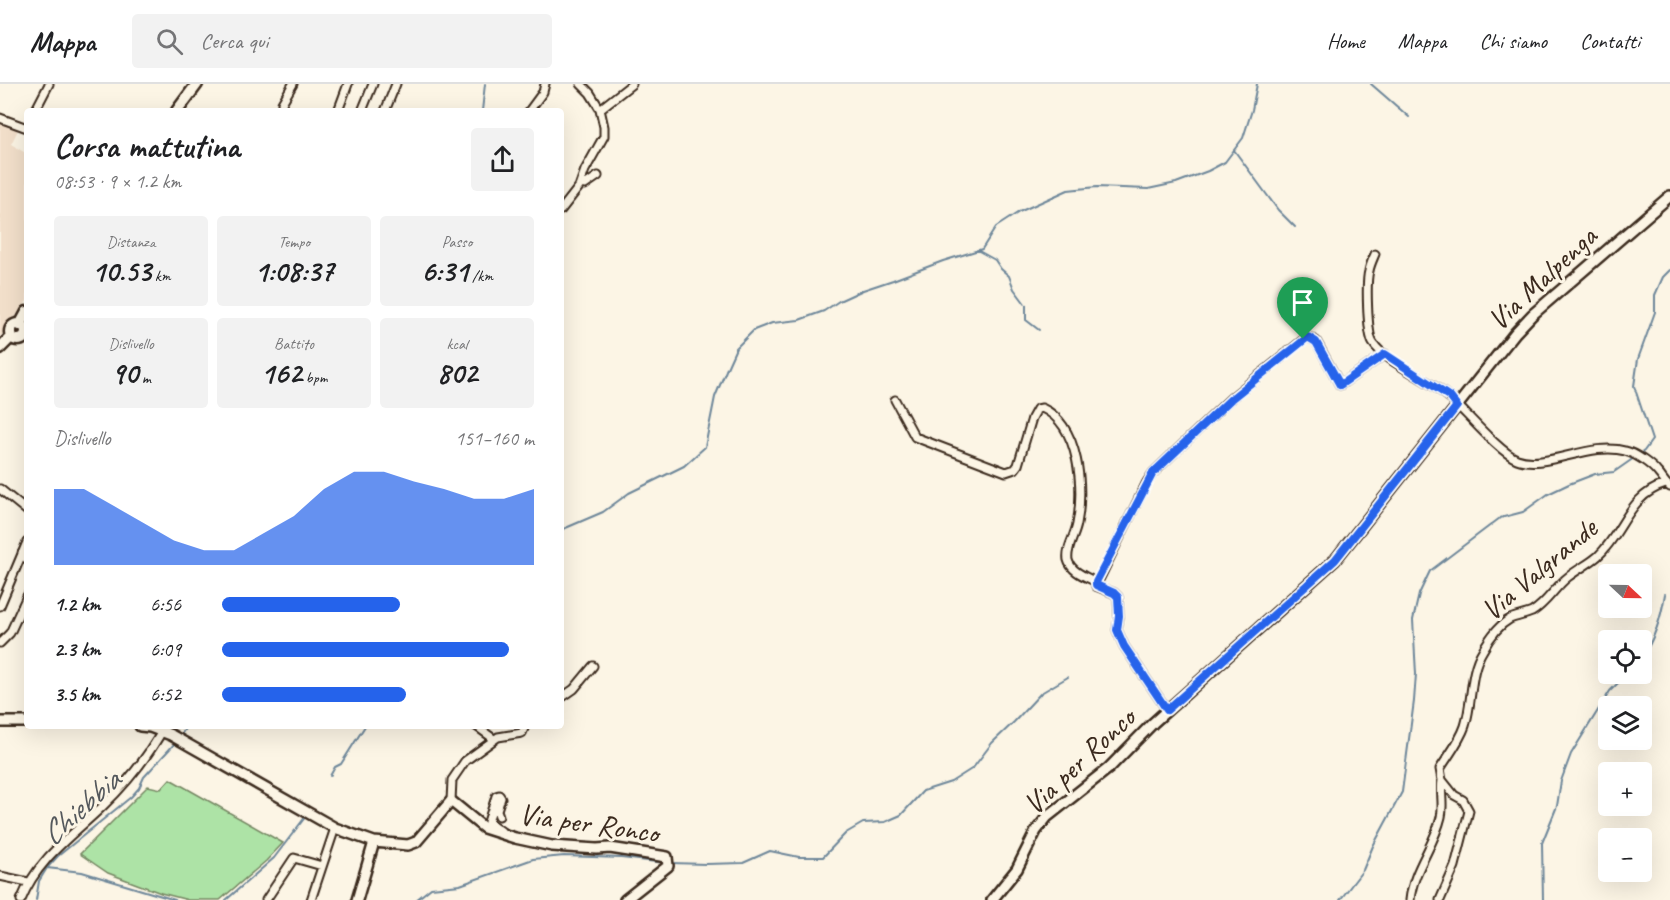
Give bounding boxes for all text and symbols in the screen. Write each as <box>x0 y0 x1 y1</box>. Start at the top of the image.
search box <box>132 14 552 68</box>
text: Mappa <box>30 24 96 59</box>
icon: search <box>153 25 186 58</box>
text: Cerca qui <box>201 27 268 55</box>
text: Home <box>1327 28 1365 54</box>
text: Mappa <box>1398 28 1446 54</box>
text: Chi siamo <box>1479 28 1547 54</box>
text: Contatti <box>1580 28 1640 54</box>
text: Corsa mattutina <box>54 125 240 167</box>
button: share <box>471 128 534 191</box>
text: 08:53 · 9 × 1.2 km <box>54 169 181 194</box>
street label: Via Malpenga <box>1479 216 1606 338</box>
text: Distanza <box>107 232 155 252</box>
text: Tempo <box>278 232 310 252</box>
text: Passo <box>442 232 472 252</box>
text: 10.53 <box>92 252 151 290</box>
text: 1:08:37 <box>254 252 334 290</box>
text: 6:31 <box>421 252 468 290</box>
text: km <box>151 266 170 286</box>
text: /km <box>468 266 493 286</box>
pin <box>1277 277 1328 339</box>
icon: arrive <box>1286 286 1319 319</box>
text: Dislivello <box>108 334 154 354</box>
text: Battito <box>274 334 314 354</box>
text: kcal <box>446 334 468 354</box>
text: 90 <box>111 354 138 392</box>
text: 162 <box>261 354 302 392</box>
text: 802 <box>437 354 477 392</box>
text: m <box>138 368 151 388</box>
text: bpm <box>302 368 327 388</box>
text: Dislivello <box>54 426 110 451</box>
text: 151–160 m <box>455 426 534 451</box>
street label: Via Valgrande <box>1473 508 1607 629</box>
north arrow <box>1598 564 1652 618</box>
map controls <box>1598 564 1652 882</box>
text: 1.2 km <box>54 592 101 617</box>
text: 6:56 <box>150 592 181 617</box>
button: locate <box>1598 630 1652 684</box>
text: 2.3 km <box>54 637 101 662</box>
text: 6:09 <box>150 637 181 662</box>
text: 3.5 km <box>54 682 100 707</box>
text: 6:52 <box>150 682 181 707</box>
button: layers <box>1598 696 1652 750</box>
street label: Via per Ronco <box>1015 697 1146 823</box>
water label: Chiebbia <box>32 759 131 854</box>
button: + <box>1598 762 1652 816</box>
street label: Via per Ronco <box>517 794 664 852</box>
button: − <box>1598 828 1652 882</box>

